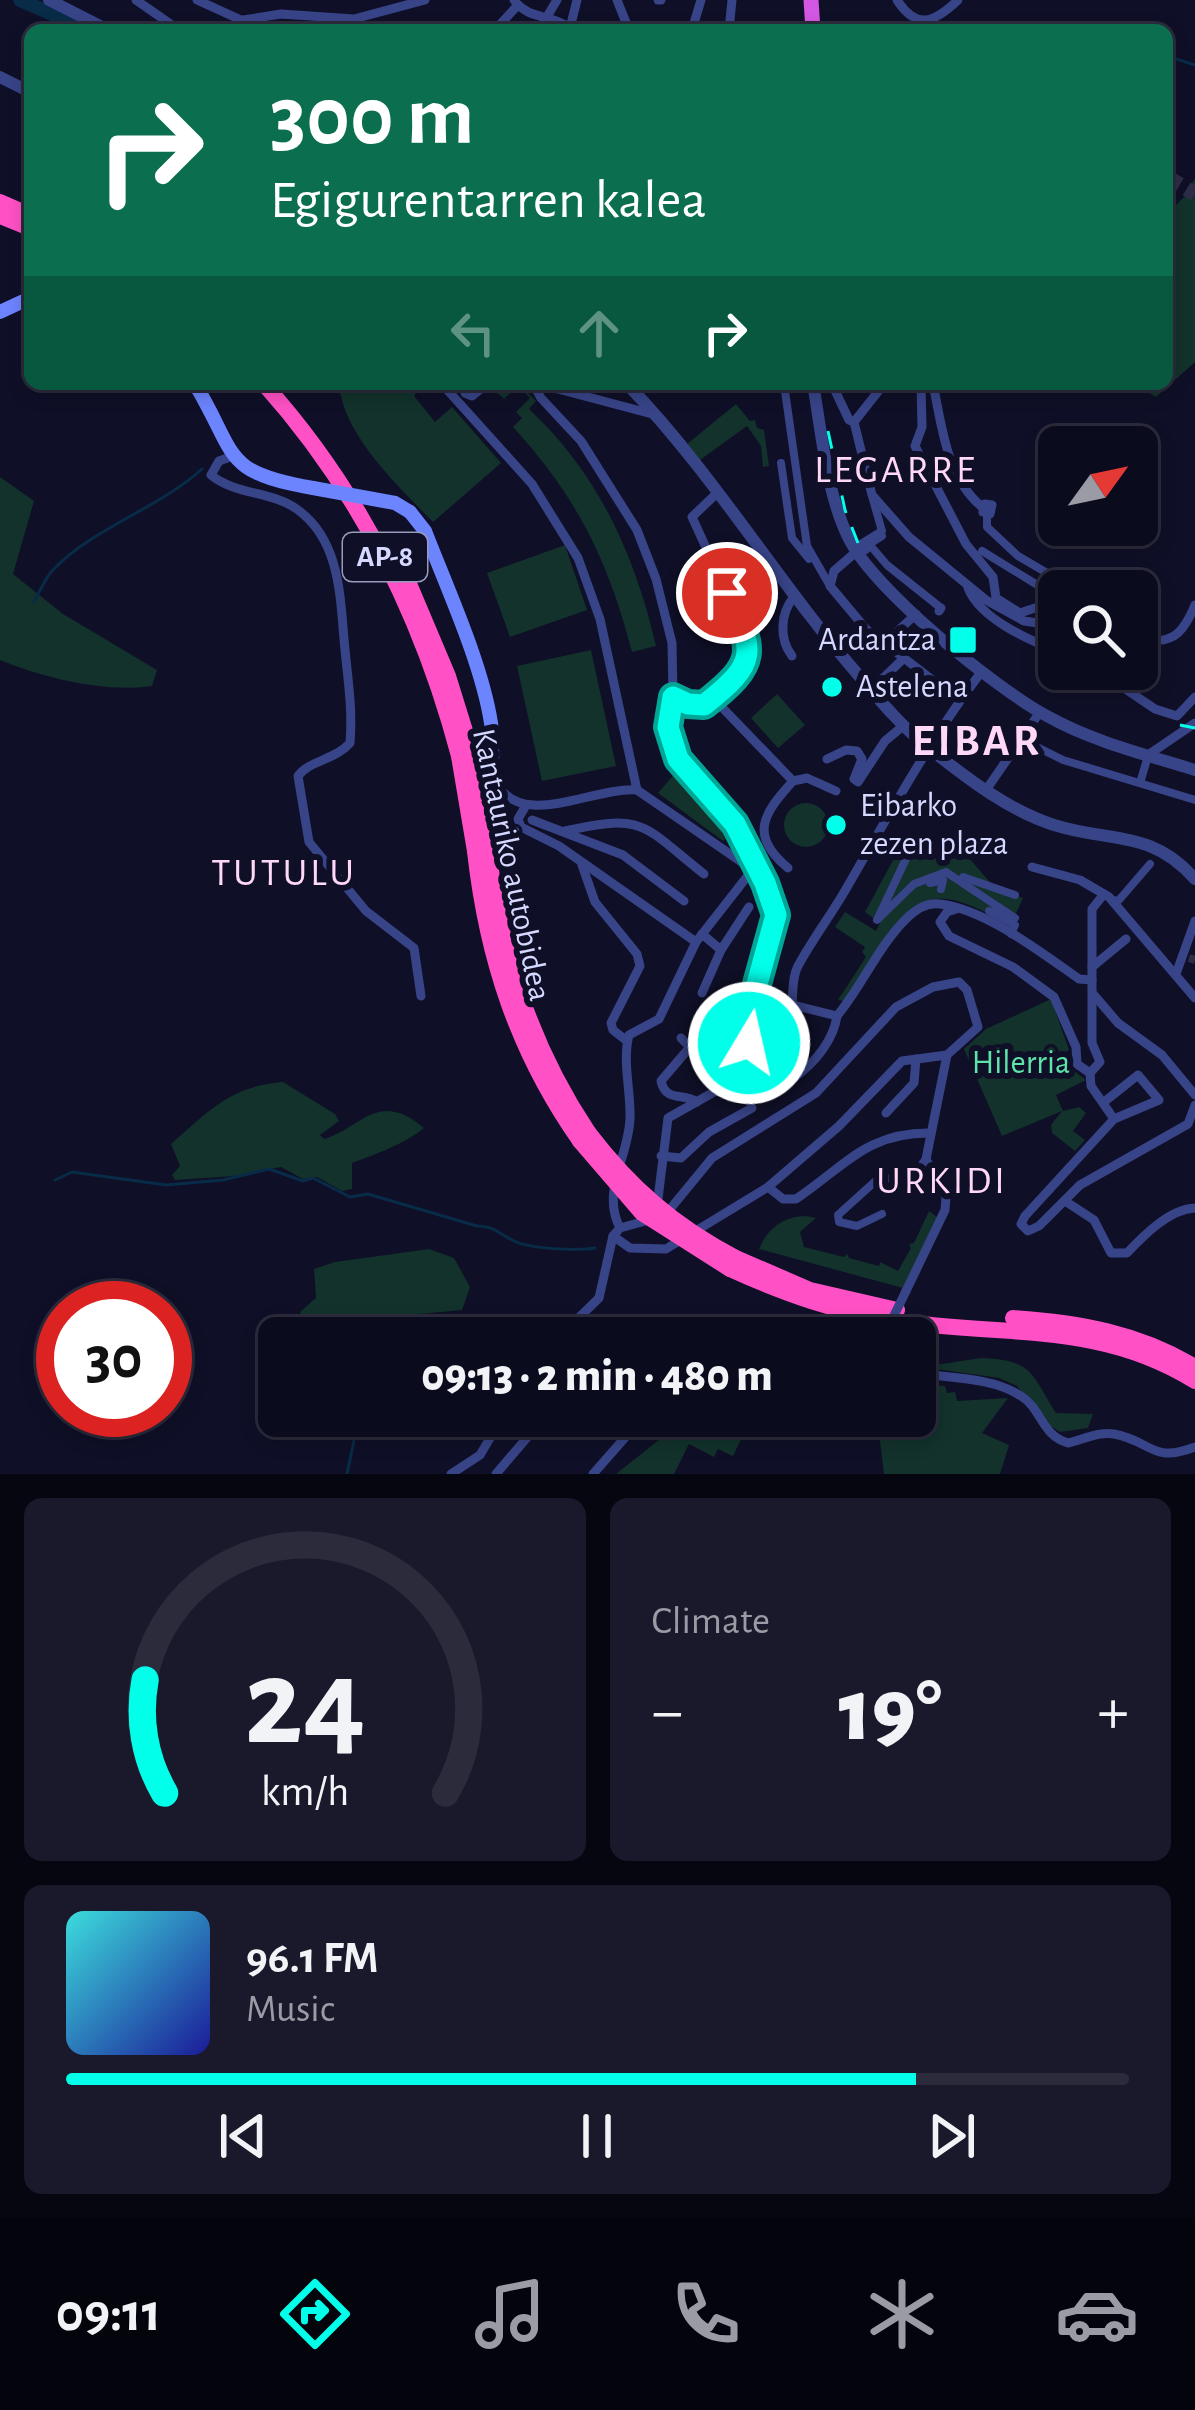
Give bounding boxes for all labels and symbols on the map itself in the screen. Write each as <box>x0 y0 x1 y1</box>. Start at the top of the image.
north arrow <box>1038 426 1158 546</box>
district label: LEGARRE <box>814 451 978 490</box>
road number: AP-8 <box>343 533 427 581</box>
pin <box>676 542 778 644</box>
place label: Ardantza <box>818 624 936 657</box>
marker: Ardantza <box>947 624 979 656</box>
place label: Astelena <box>856 671 968 704</box>
marker: Astelena <box>819 674 845 700</box>
district label: EIBAR <box>912 719 1042 764</box>
street label: Kantauriko autobidea <box>466 726 556 1004</box>
place label: Eibarko zezen plaza <box>860 790 1008 861</box>
marker: Eibarko zezen plaza <box>823 812 849 838</box>
district label: TUTULU <box>211 854 357 893</box>
position arrow <box>686 980 812 1106</box>
park label: Hilerria <box>972 1047 1070 1080</box>
district label: URKIDI <box>876 1162 1008 1201</box>
speed limit sign: 30 <box>36 1281 192 1437</box>

